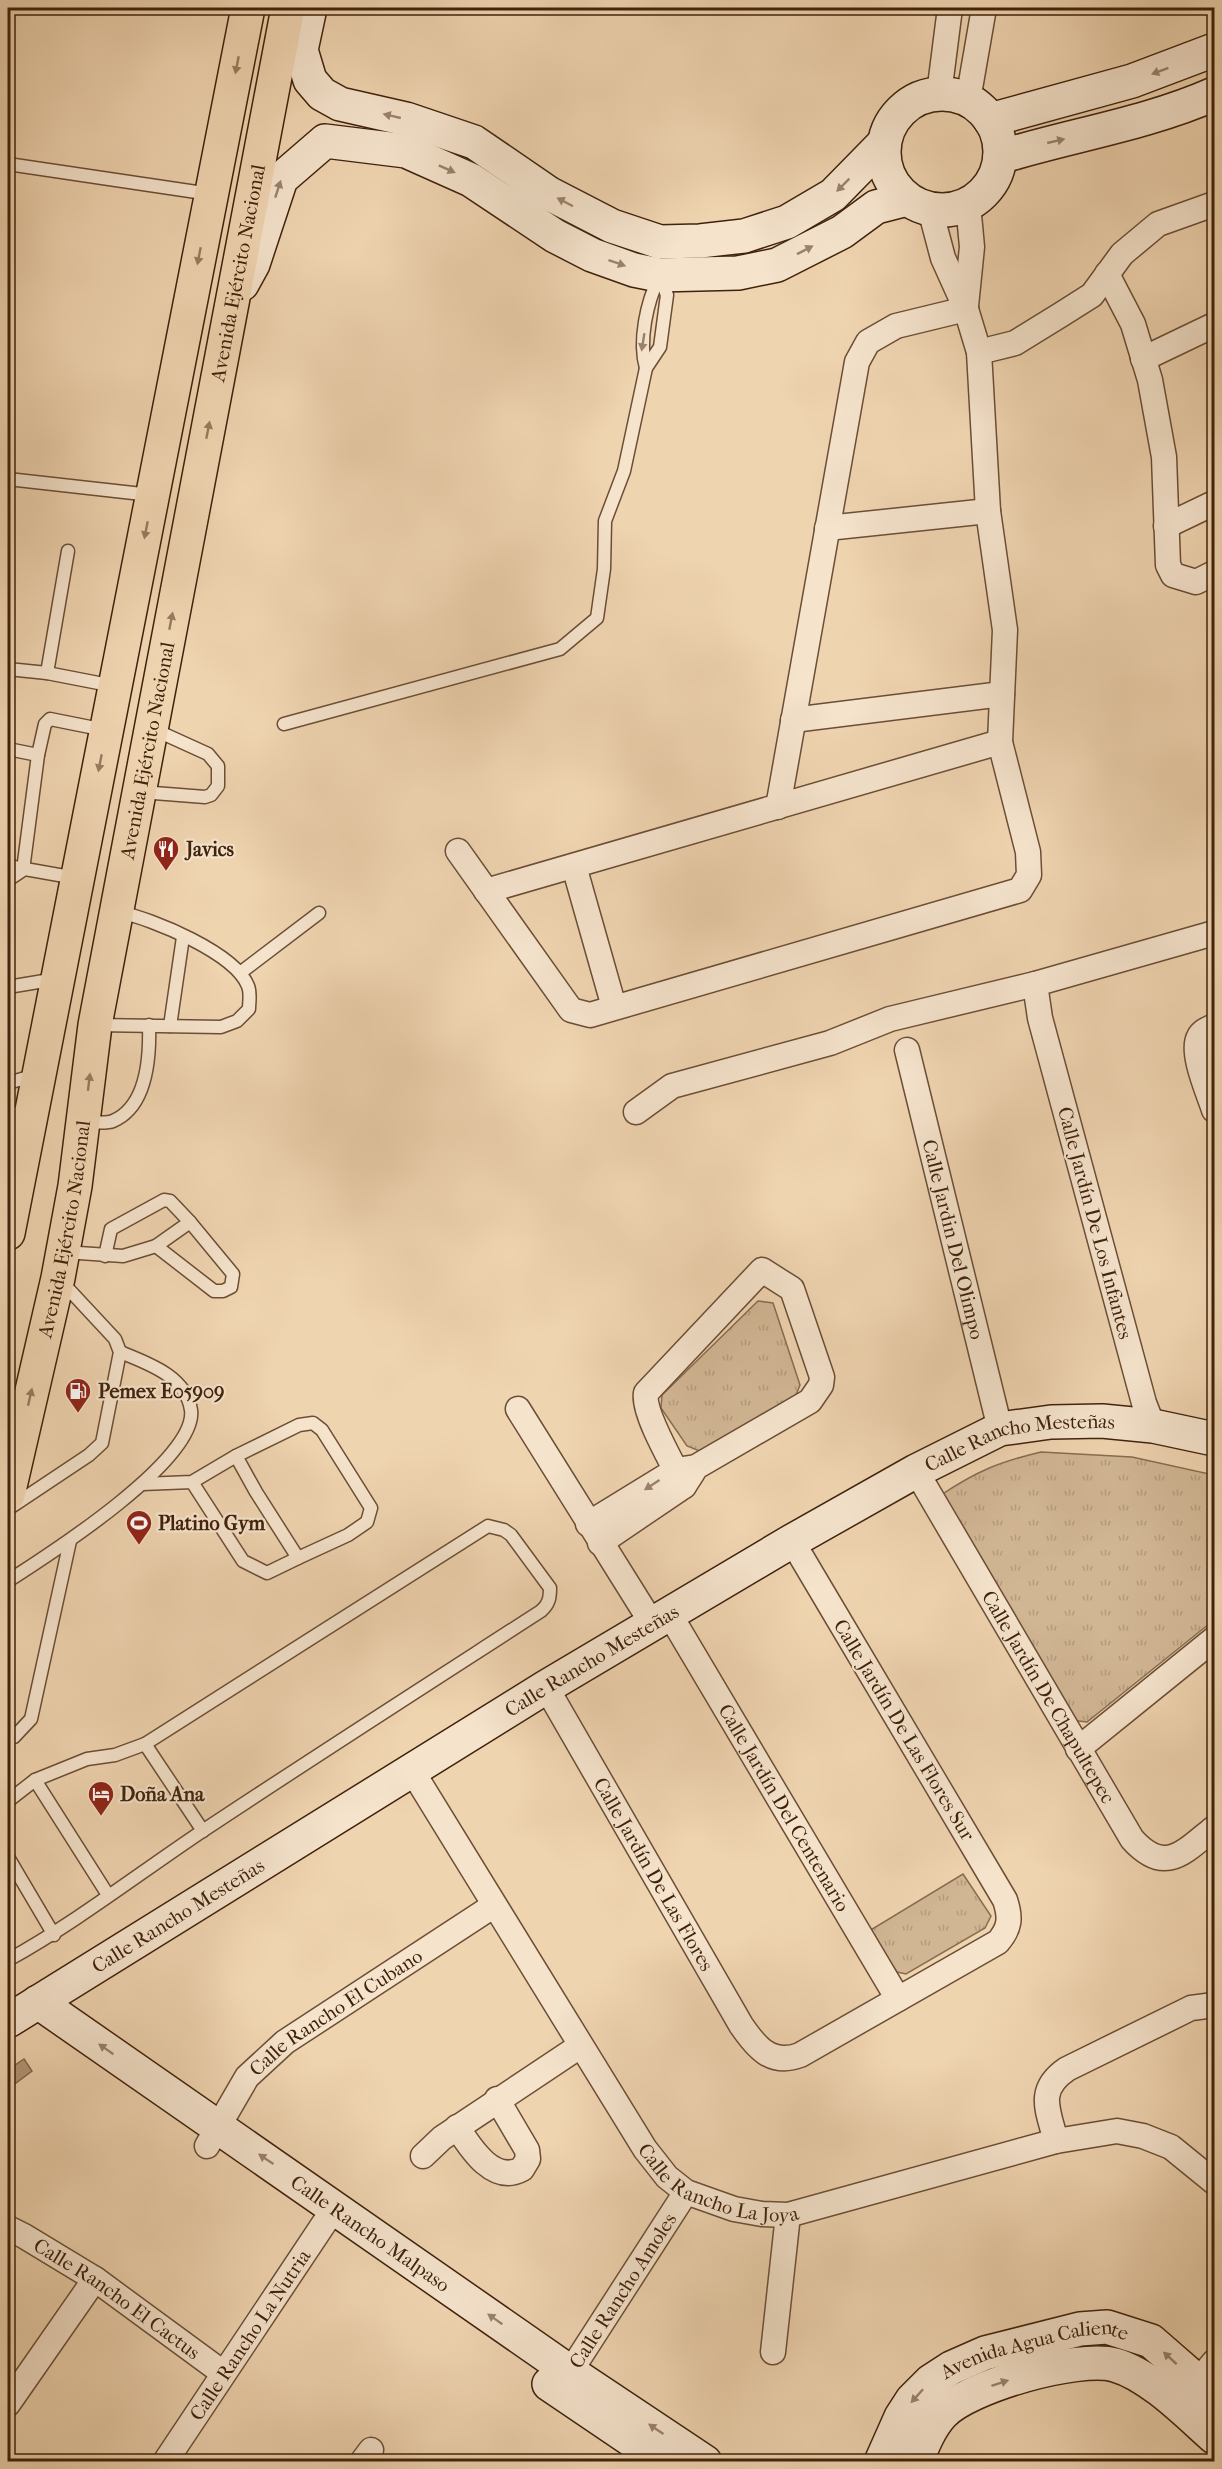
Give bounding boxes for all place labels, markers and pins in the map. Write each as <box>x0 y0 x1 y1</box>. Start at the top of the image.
restaurant icon: Javics <box>151 834 181 872</box>
place label: Javics <box>184 838 235 861</box>
fuel station icon: Pemex E05909 <box>63 1376 93 1414</box>
place label: Pemex E05909 <box>98 1380 224 1403</box>
sports icon: Platino Gym <box>124 1508 154 1546</box>
place label: Platino Gym <box>158 1512 265 1535</box>
hotel icon: Doña Ana <box>86 1779 116 1817</box>
place label: Doña Ana <box>120 1783 205 1806</box>

